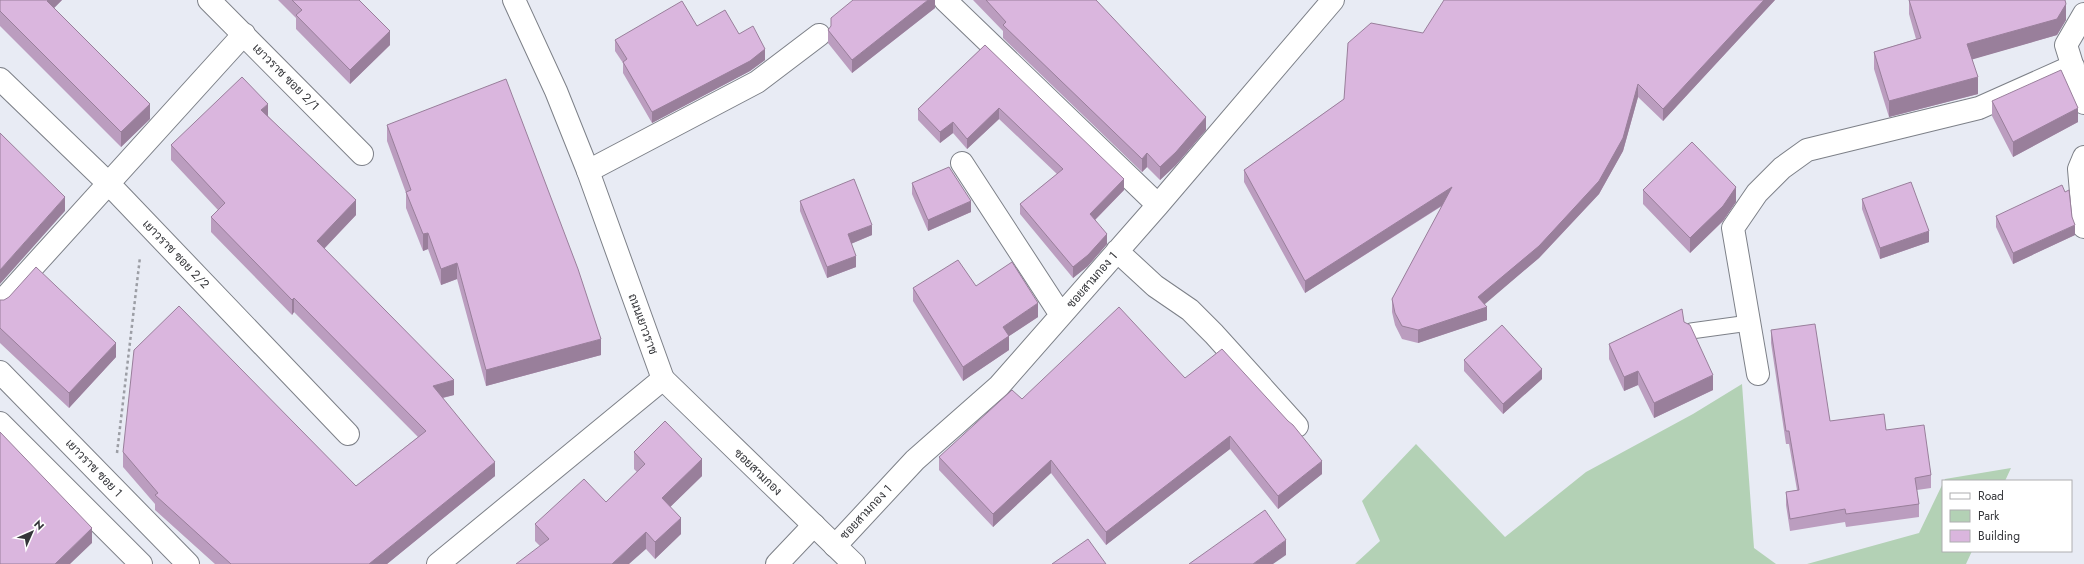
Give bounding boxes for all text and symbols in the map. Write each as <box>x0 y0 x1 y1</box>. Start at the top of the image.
street label: เยาวราช ซอย 2/1 <box>248 39 324 115</box>
street label: เยาวราช ซอย 2/2 <box>138 215 214 293</box>
street label: ซอยสามกอง 1 <box>1062 248 1122 312</box>
street label: ถนนเยาวราช <box>624 291 662 357</box>
street label: เยาวราช ซอย 1 <box>61 435 127 501</box>
street label: ซอยสามกอง <box>730 444 786 500</box>
street label: ซอยสามกอง 1 <box>836 480 896 544</box>
legend <box>1942 480 2072 552</box>
text: Road <box>1978 487 2004 505</box>
text: Park <box>1978 507 2000 525</box>
north arrow <box>12 512 52 552</box>
text: N <box>30 516 48 534</box>
text: Building <box>1978 527 2020 545</box>

